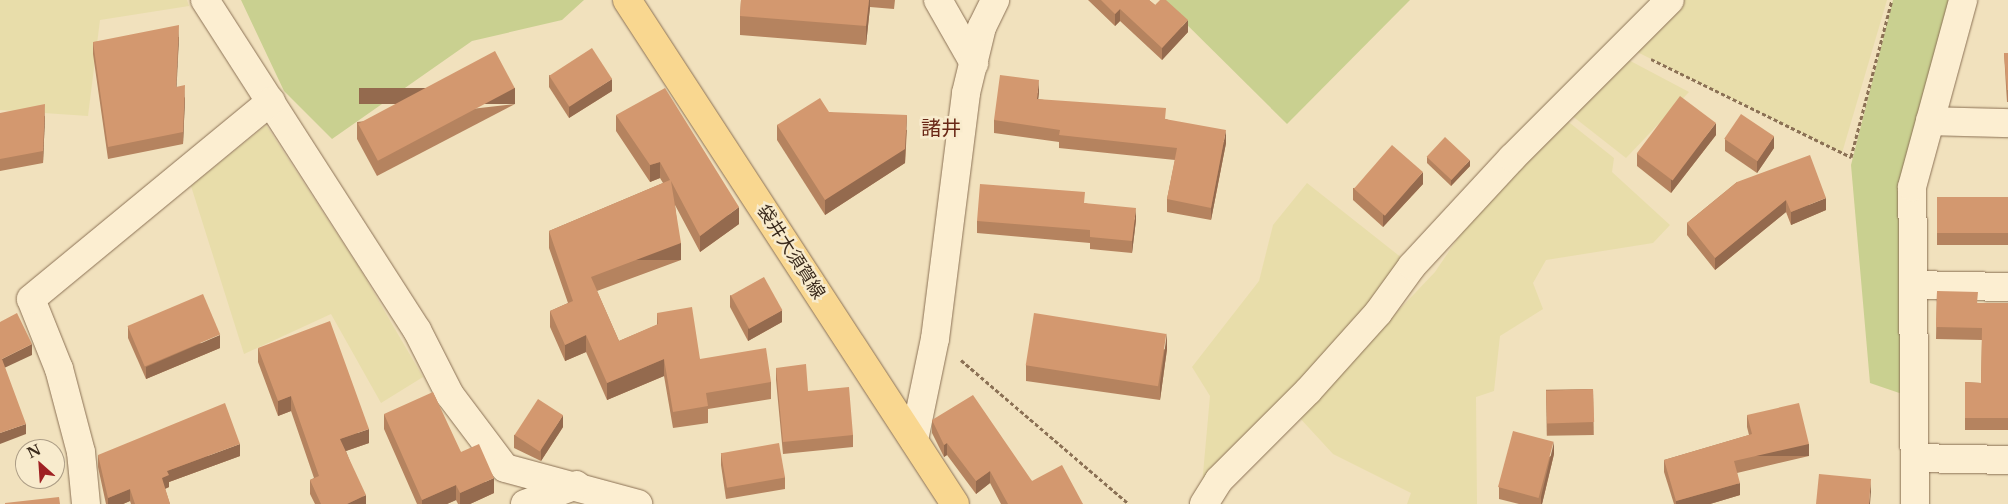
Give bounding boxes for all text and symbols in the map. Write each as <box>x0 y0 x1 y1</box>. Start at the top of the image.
district label: 諸井 <box>921 116 961 140</box>
street label: 袋井大須賀線 <box>753 201 829 303</box>
north arrow <box>15 439 65 489</box>
text: N <box>24 440 44 462</box>

